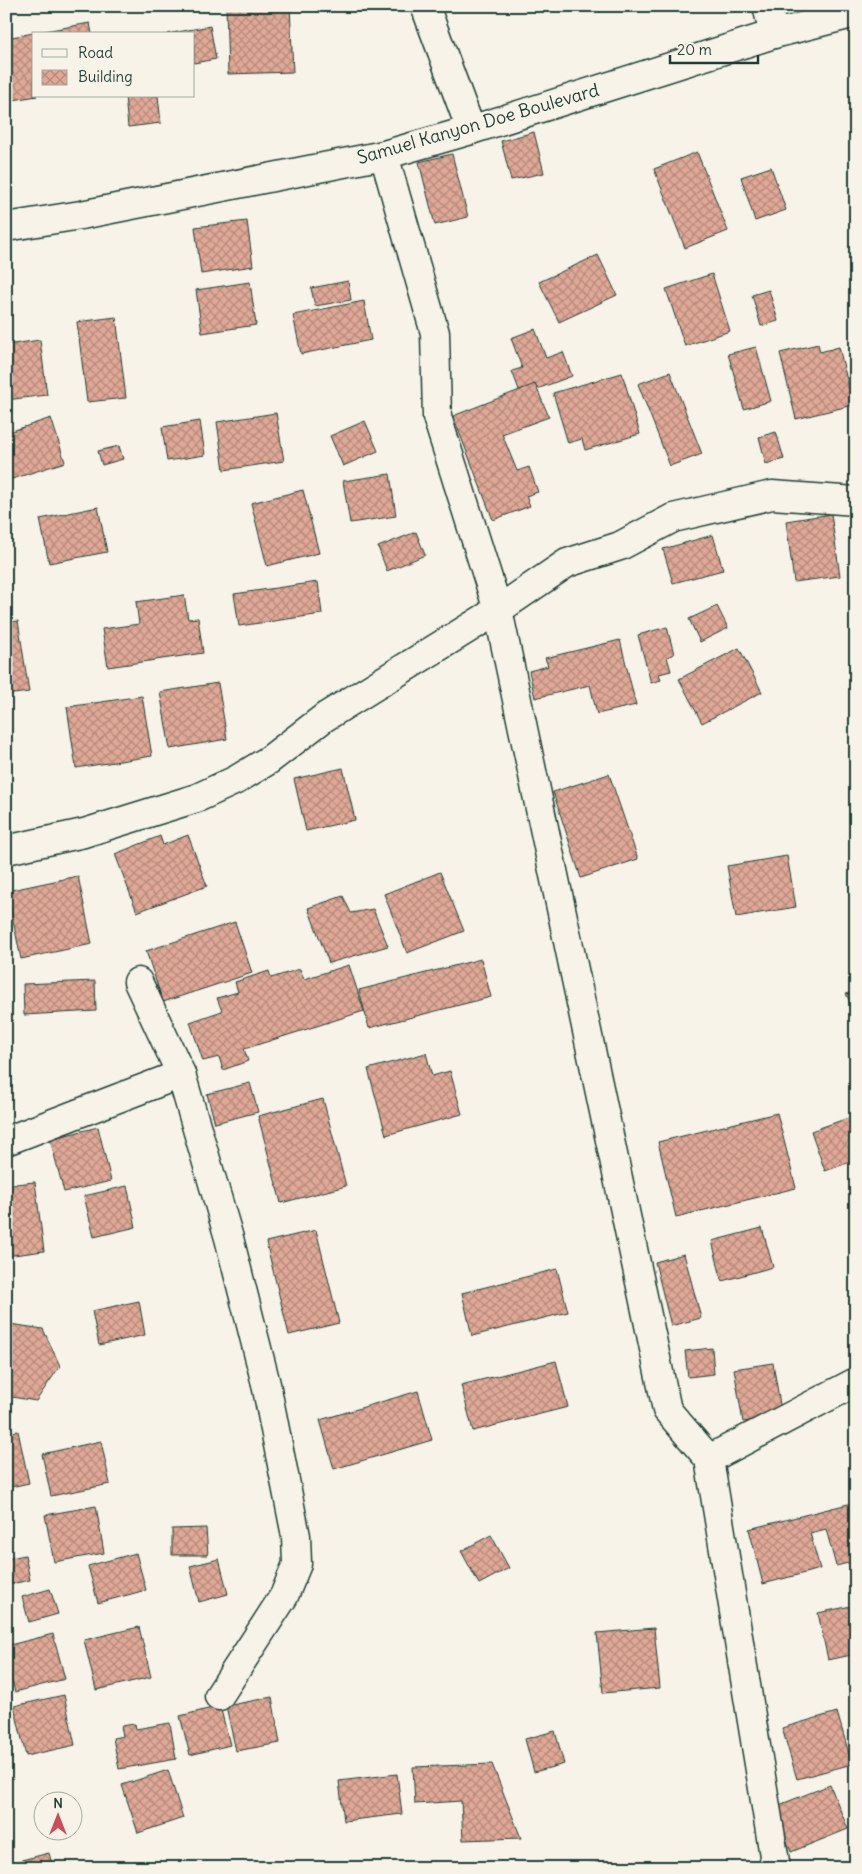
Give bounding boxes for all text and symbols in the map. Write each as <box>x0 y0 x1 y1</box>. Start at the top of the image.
legend <box>32 32 195 98</box>
scale bar <box>670 32 757 64</box>
text: 20 m <box>677 40 712 59</box>
text: Road <box>78 43 113 62</box>
text: Building <box>78 67 133 86</box>
street label: Samuel Kanyon Doe Boulevard <box>354 78 602 169</box>
north arrow <box>32 1792 82 1842</box>
text: N <box>53 1794 63 1812</box>

